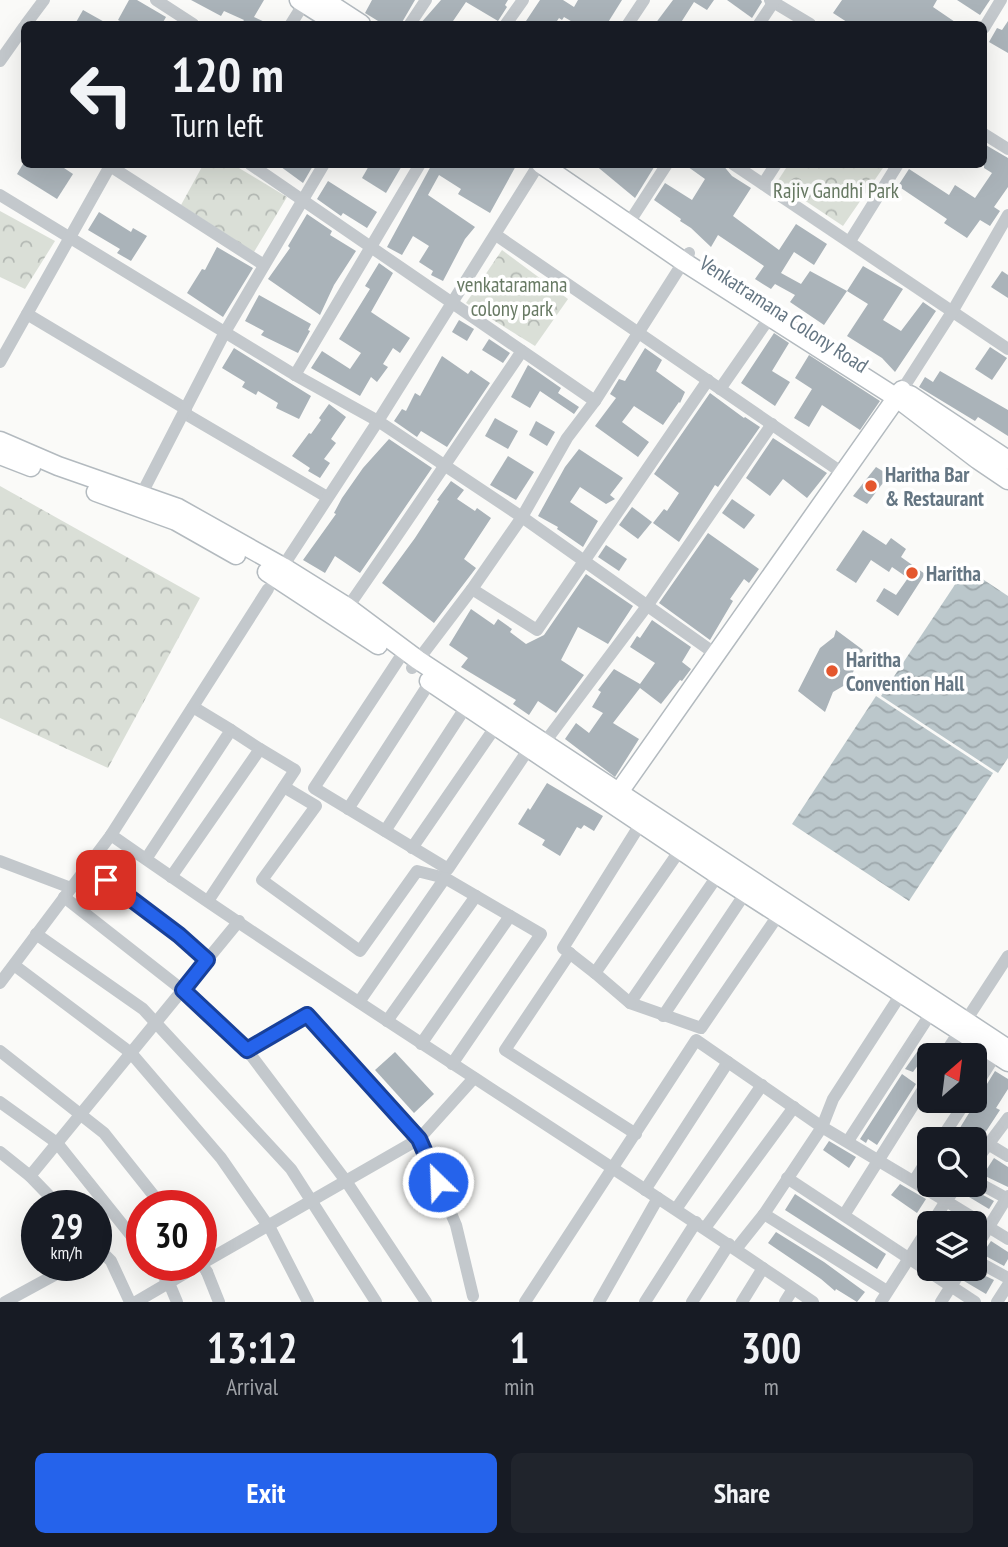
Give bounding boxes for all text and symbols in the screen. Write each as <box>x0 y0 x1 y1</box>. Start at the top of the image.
text: 120 m <box>171 42 284 106</box>
icon: left <box>56 49 147 140</box>
text: Turn left <box>171 104 263 146</box>
park label: Rajiv Gandhi Park <box>773 177 899 204</box>
street label: Venkatramana Colony Road <box>694 249 874 379</box>
park label: venkataramana colony park <box>457 271 567 322</box>
place label: Haritha Bar & Restaurant <box>885 461 984 512</box>
marker: Haritha Bar & Restaurant <box>863 478 879 494</box>
place label: Haritha <box>926 560 981 587</box>
marker: Haritha <box>904 565 920 581</box>
place label: Haritha Convention Hall <box>846 646 965 697</box>
marker: Haritha Convention Hall <box>824 663 840 679</box>
pin <box>76 850 136 910</box>
icon: arrive <box>87 861 125 899</box>
north arrow <box>917 1043 987 1113</box>
map controls <box>917 1043 987 1281</box>
button: search <box>917 1127 987 1197</box>
position arrow <box>401 1145 475 1219</box>
speed limit sign: 30 <box>126 1190 217 1281</box>
text: 29 <box>50 1203 83 1249</box>
button: layers <box>917 1211 987 1281</box>
text: km/h <box>51 1241 82 1264</box>
text: 13:12 <box>207 1320 298 1375</box>
text: 1 <box>509 1320 529 1375</box>
text: 300 <box>741 1320 801 1375</box>
text: Arrival <box>226 1372 278 1401</box>
text: min <box>504 1372 534 1401</box>
text: m <box>764 1372 779 1401</box>
button: Exit <box>35 1453 497 1533</box>
button: Share <box>511 1453 973 1533</box>

